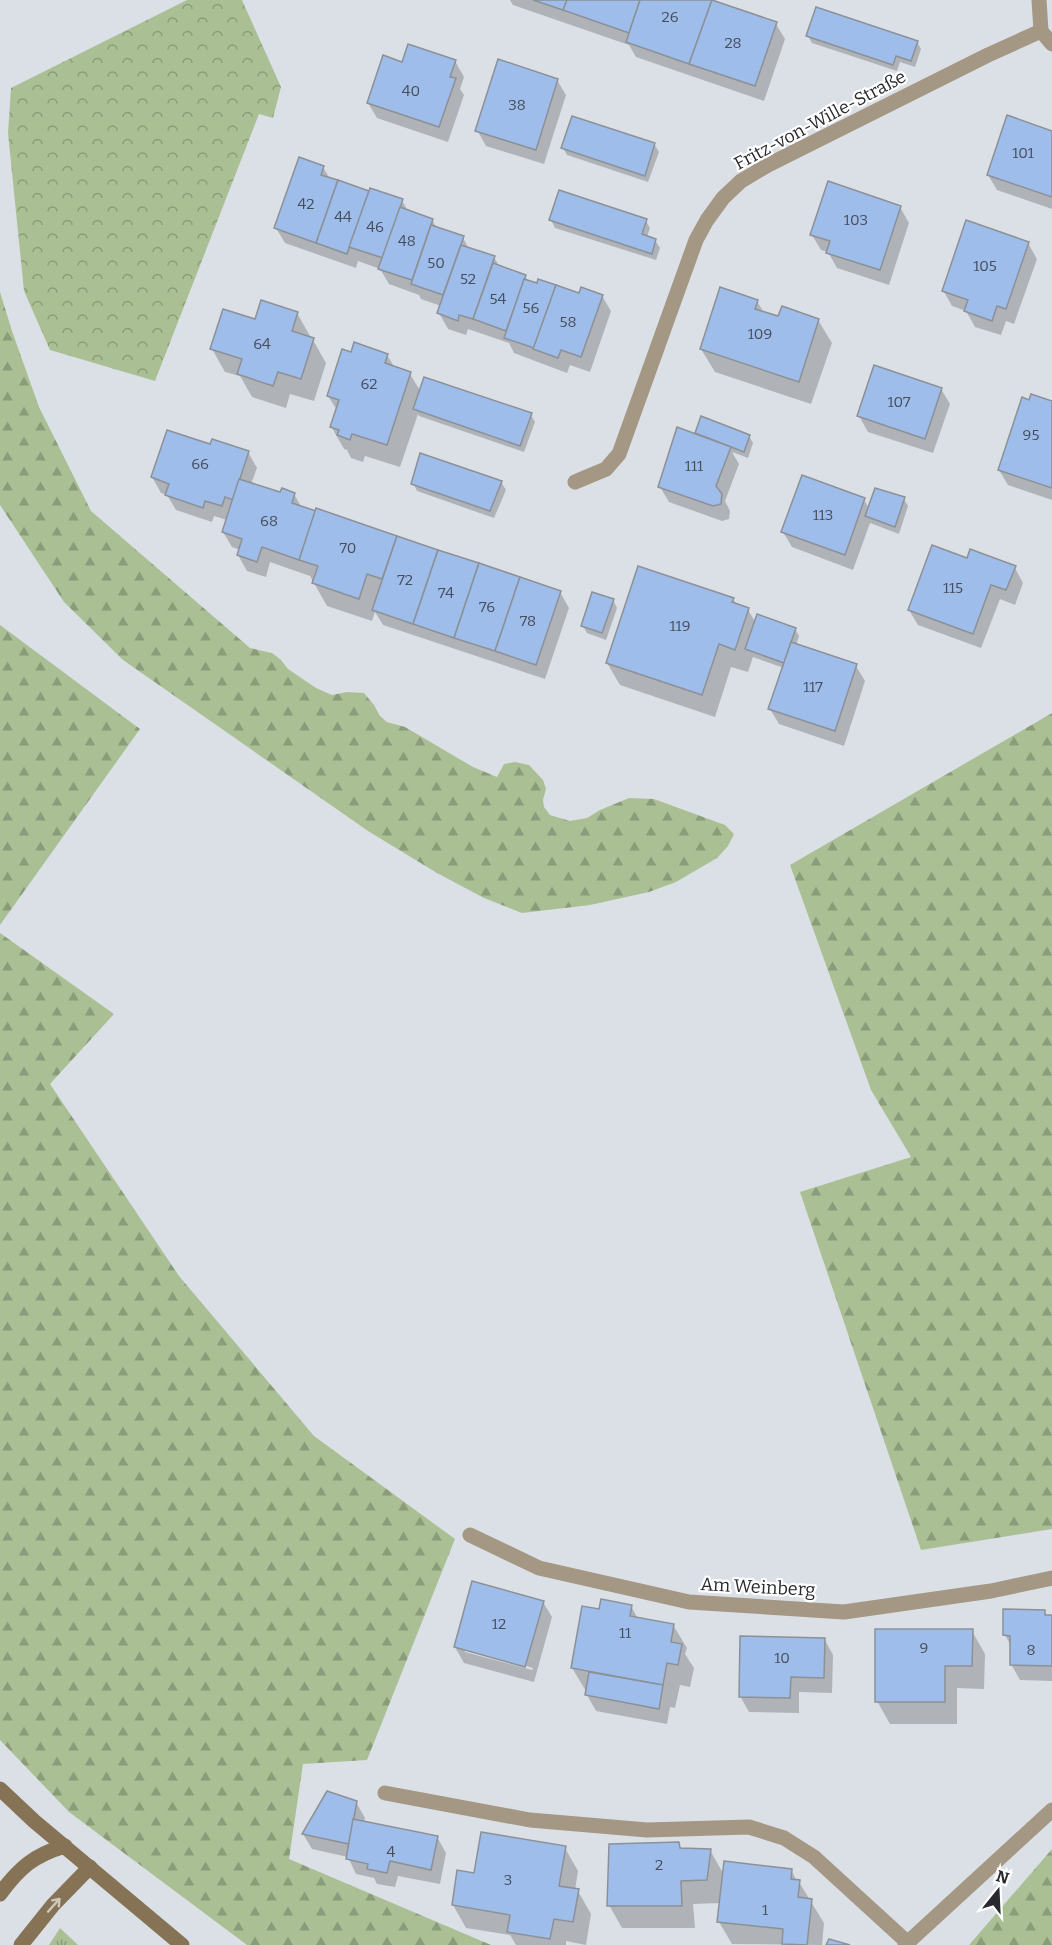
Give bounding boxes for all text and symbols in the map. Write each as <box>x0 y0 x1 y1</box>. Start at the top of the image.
house number: 26 <box>662 8 679 26</box>
house number: 28 <box>724 34 742 52</box>
street label: Fritz-von-Wille-Straße <box>730 65 910 175</box>
house number: 40 <box>402 82 420 100</box>
house number: 38 <box>508 96 526 114</box>
house number: 101 <box>1012 144 1034 162</box>
house number: 42 <box>298 195 314 213</box>
house number: 44 <box>334 208 352 226</box>
house number: 103 <box>844 211 868 229</box>
house number: 46 <box>366 218 384 236</box>
house number: 48 <box>398 232 416 250</box>
house number: 50 <box>427 254 445 272</box>
house number: 105 <box>973 257 997 275</box>
house number: 52 <box>460 270 476 288</box>
house number: 54 <box>490 290 507 308</box>
house number: 56 <box>523 299 540 317</box>
house number: 58 <box>559 313 577 331</box>
house number: 109 <box>748 325 772 343</box>
house number: 64 <box>253 335 271 353</box>
house number: 62 <box>361 375 377 393</box>
house number: 107 <box>887 393 911 411</box>
house number: 95 <box>1023 426 1039 444</box>
house number: 66 <box>191 455 209 473</box>
house number: 111 <box>685 457 703 475</box>
house number: 113 <box>813 506 833 524</box>
house number: 68 <box>260 512 278 530</box>
house number: 70 <box>340 539 356 557</box>
house number: 72 <box>397 571 413 589</box>
house number: 115 <box>943 579 963 597</box>
house number: 74 <box>438 584 454 602</box>
house number: 76 <box>479 598 495 616</box>
house number: 78 <box>520 612 536 630</box>
house number: 119 <box>670 617 690 635</box>
house number: 117 <box>803 678 823 696</box>
street label: Am Weinberg <box>700 1573 816 1601</box>
house number: 12 <box>492 1615 506 1633</box>
house number: 11 <box>619 1624 631 1642</box>
house number: 9 <box>920 1639 928 1657</box>
house number: 8 <box>1026 1641 1036 1659</box>
house number: 10 <box>774 1649 790 1667</box>
house number: 4 <box>387 1843 396 1861</box>
house number: 2 <box>655 1856 663 1874</box>
north arrow <box>968 1861 1028 1921</box>
text: N <box>994 1866 1011 1888</box>
house number: 3 <box>504 1871 512 1889</box>
one-way arrow <box>47 1898 61 1913</box>
house number: 1 <box>762 1901 768 1919</box>

